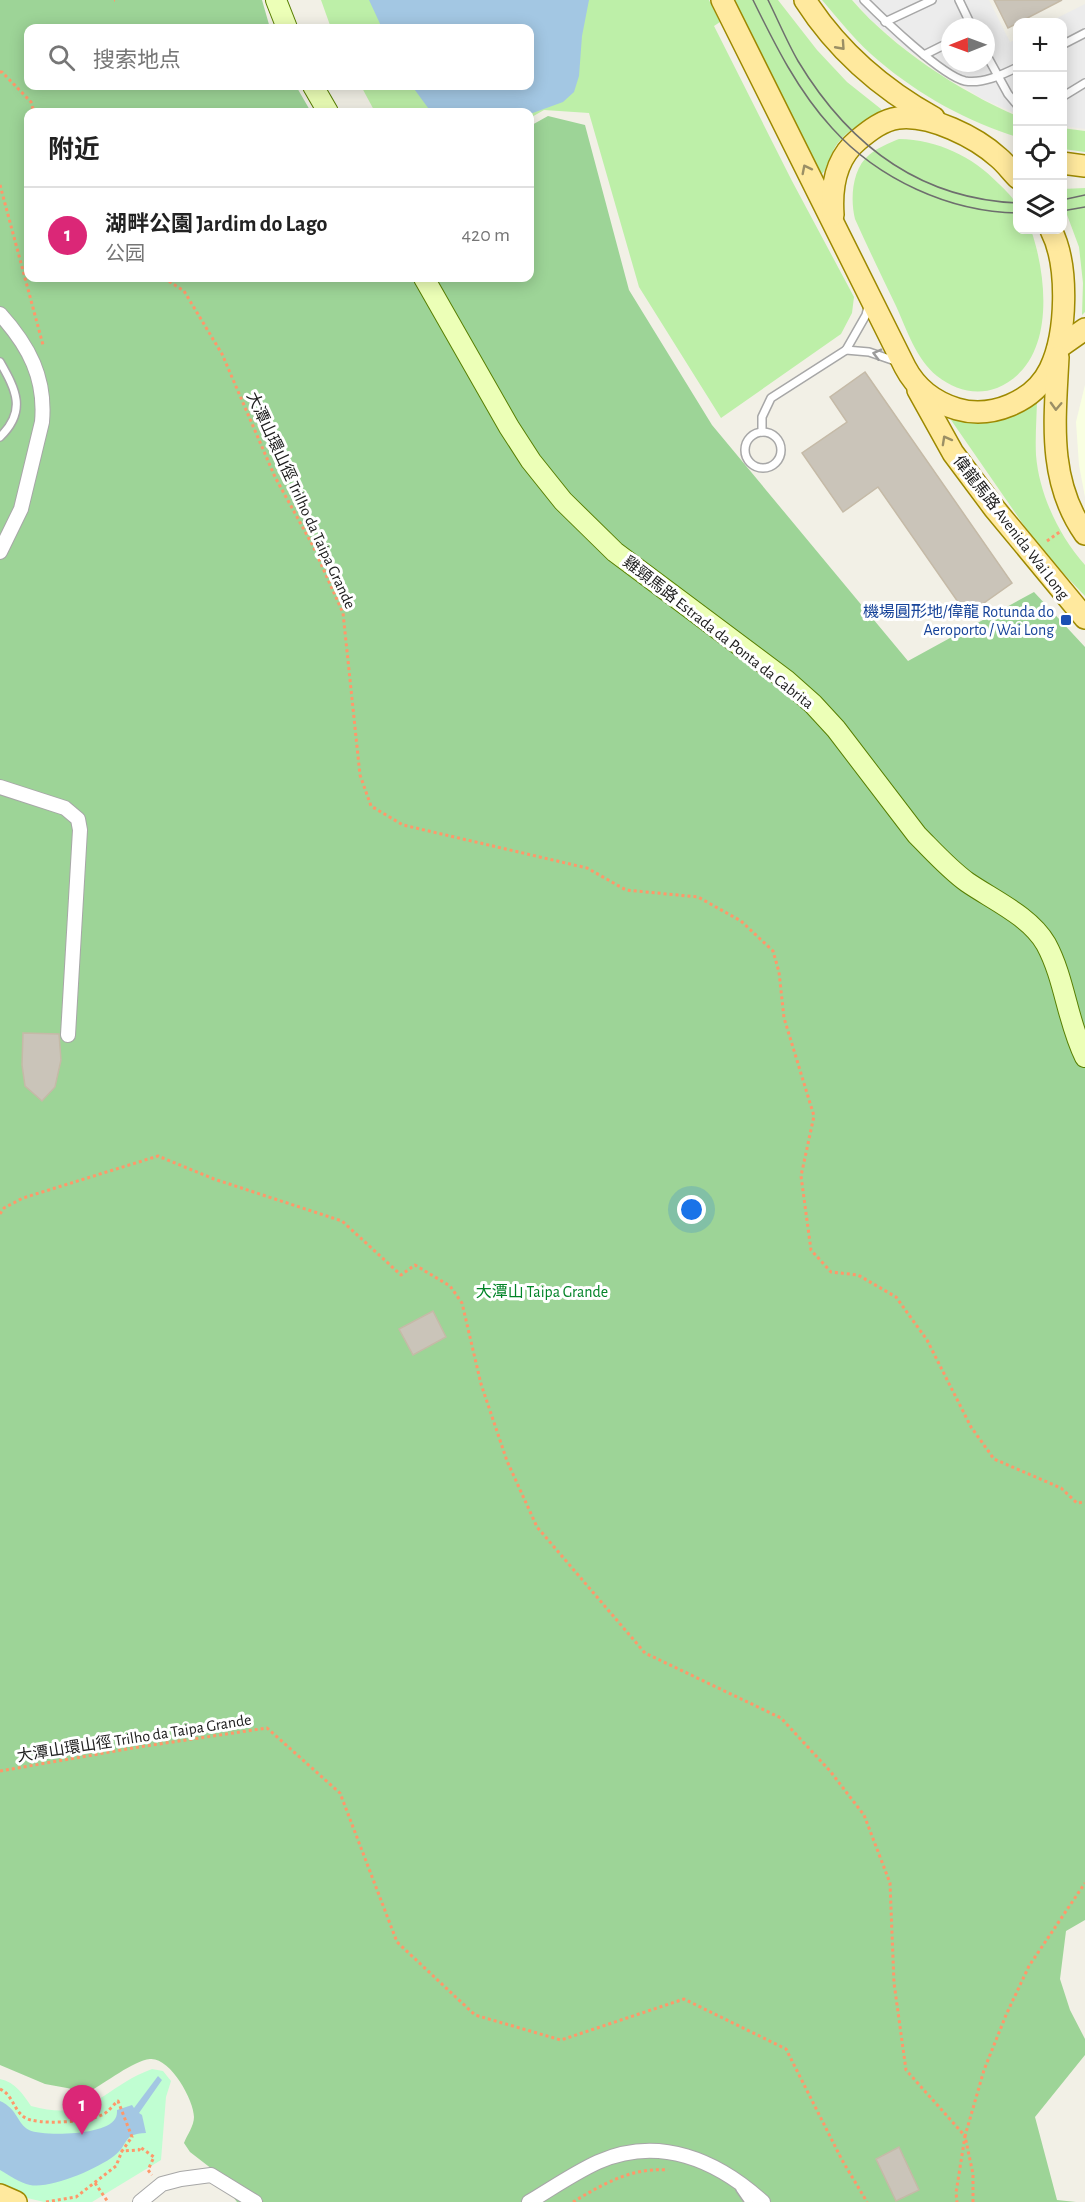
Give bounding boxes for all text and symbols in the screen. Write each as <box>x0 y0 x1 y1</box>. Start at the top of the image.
north arrow <box>941 18 995 72</box>
map controls <box>1013 18 1067 234</box>
button: + <box>1013 18 1067 72</box>
search box <box>24 24 534 90</box>
one-way arrow <box>834 39 845 50</box>
icon: search <box>45 41 78 74</box>
text: 搜索地点 <box>93 49 181 71</box>
button: − <box>1013 72 1067 126</box>
button: locate <box>1013 126 1067 180</box>
text: 附近 <box>48 137 100 163</box>
one-way arrow <box>802 164 814 175</box>
button: layers <box>1013 180 1067 234</box>
text: 湖畔公園 Jardim do Lago <box>105 213 328 235</box>
text: 1 <box>64 225 71 245</box>
text: 420 m <box>461 225 510 245</box>
text: 公园 <box>105 244 145 264</box>
one-way arrow <box>872 349 882 362</box>
street label: 大潭山環山徑 Trilho da Taipa Grande <box>244 389 359 611</box>
one-way arrow <box>1049 402 1062 411</box>
one-way arrow <box>941 435 953 446</box>
street label: 偉龍馬路 Avenida Wai Long <box>950 452 1073 603</box>
street label: 雞頸馬路 Estrada da Ponta da Cabrita <box>620 553 817 712</box>
place label: 機場圓形地/偉龍 Rotunda do Aeroporto / Wai Long <box>863 603 1054 638</box>
marker: 機場圓形地/偉龍 Rotunda do Aeroporto / Wai Long <box>1059 613 1073 627</box>
your location <box>677 1195 706 1224</box>
park label: 大潭山 Taipa Grande <box>476 1283 608 1300</box>
street label: 大潭山環山徑 Trilho da Taipa Grande <box>16 1711 253 1764</box>
pin: 1 <box>62 2086 101 2135</box>

